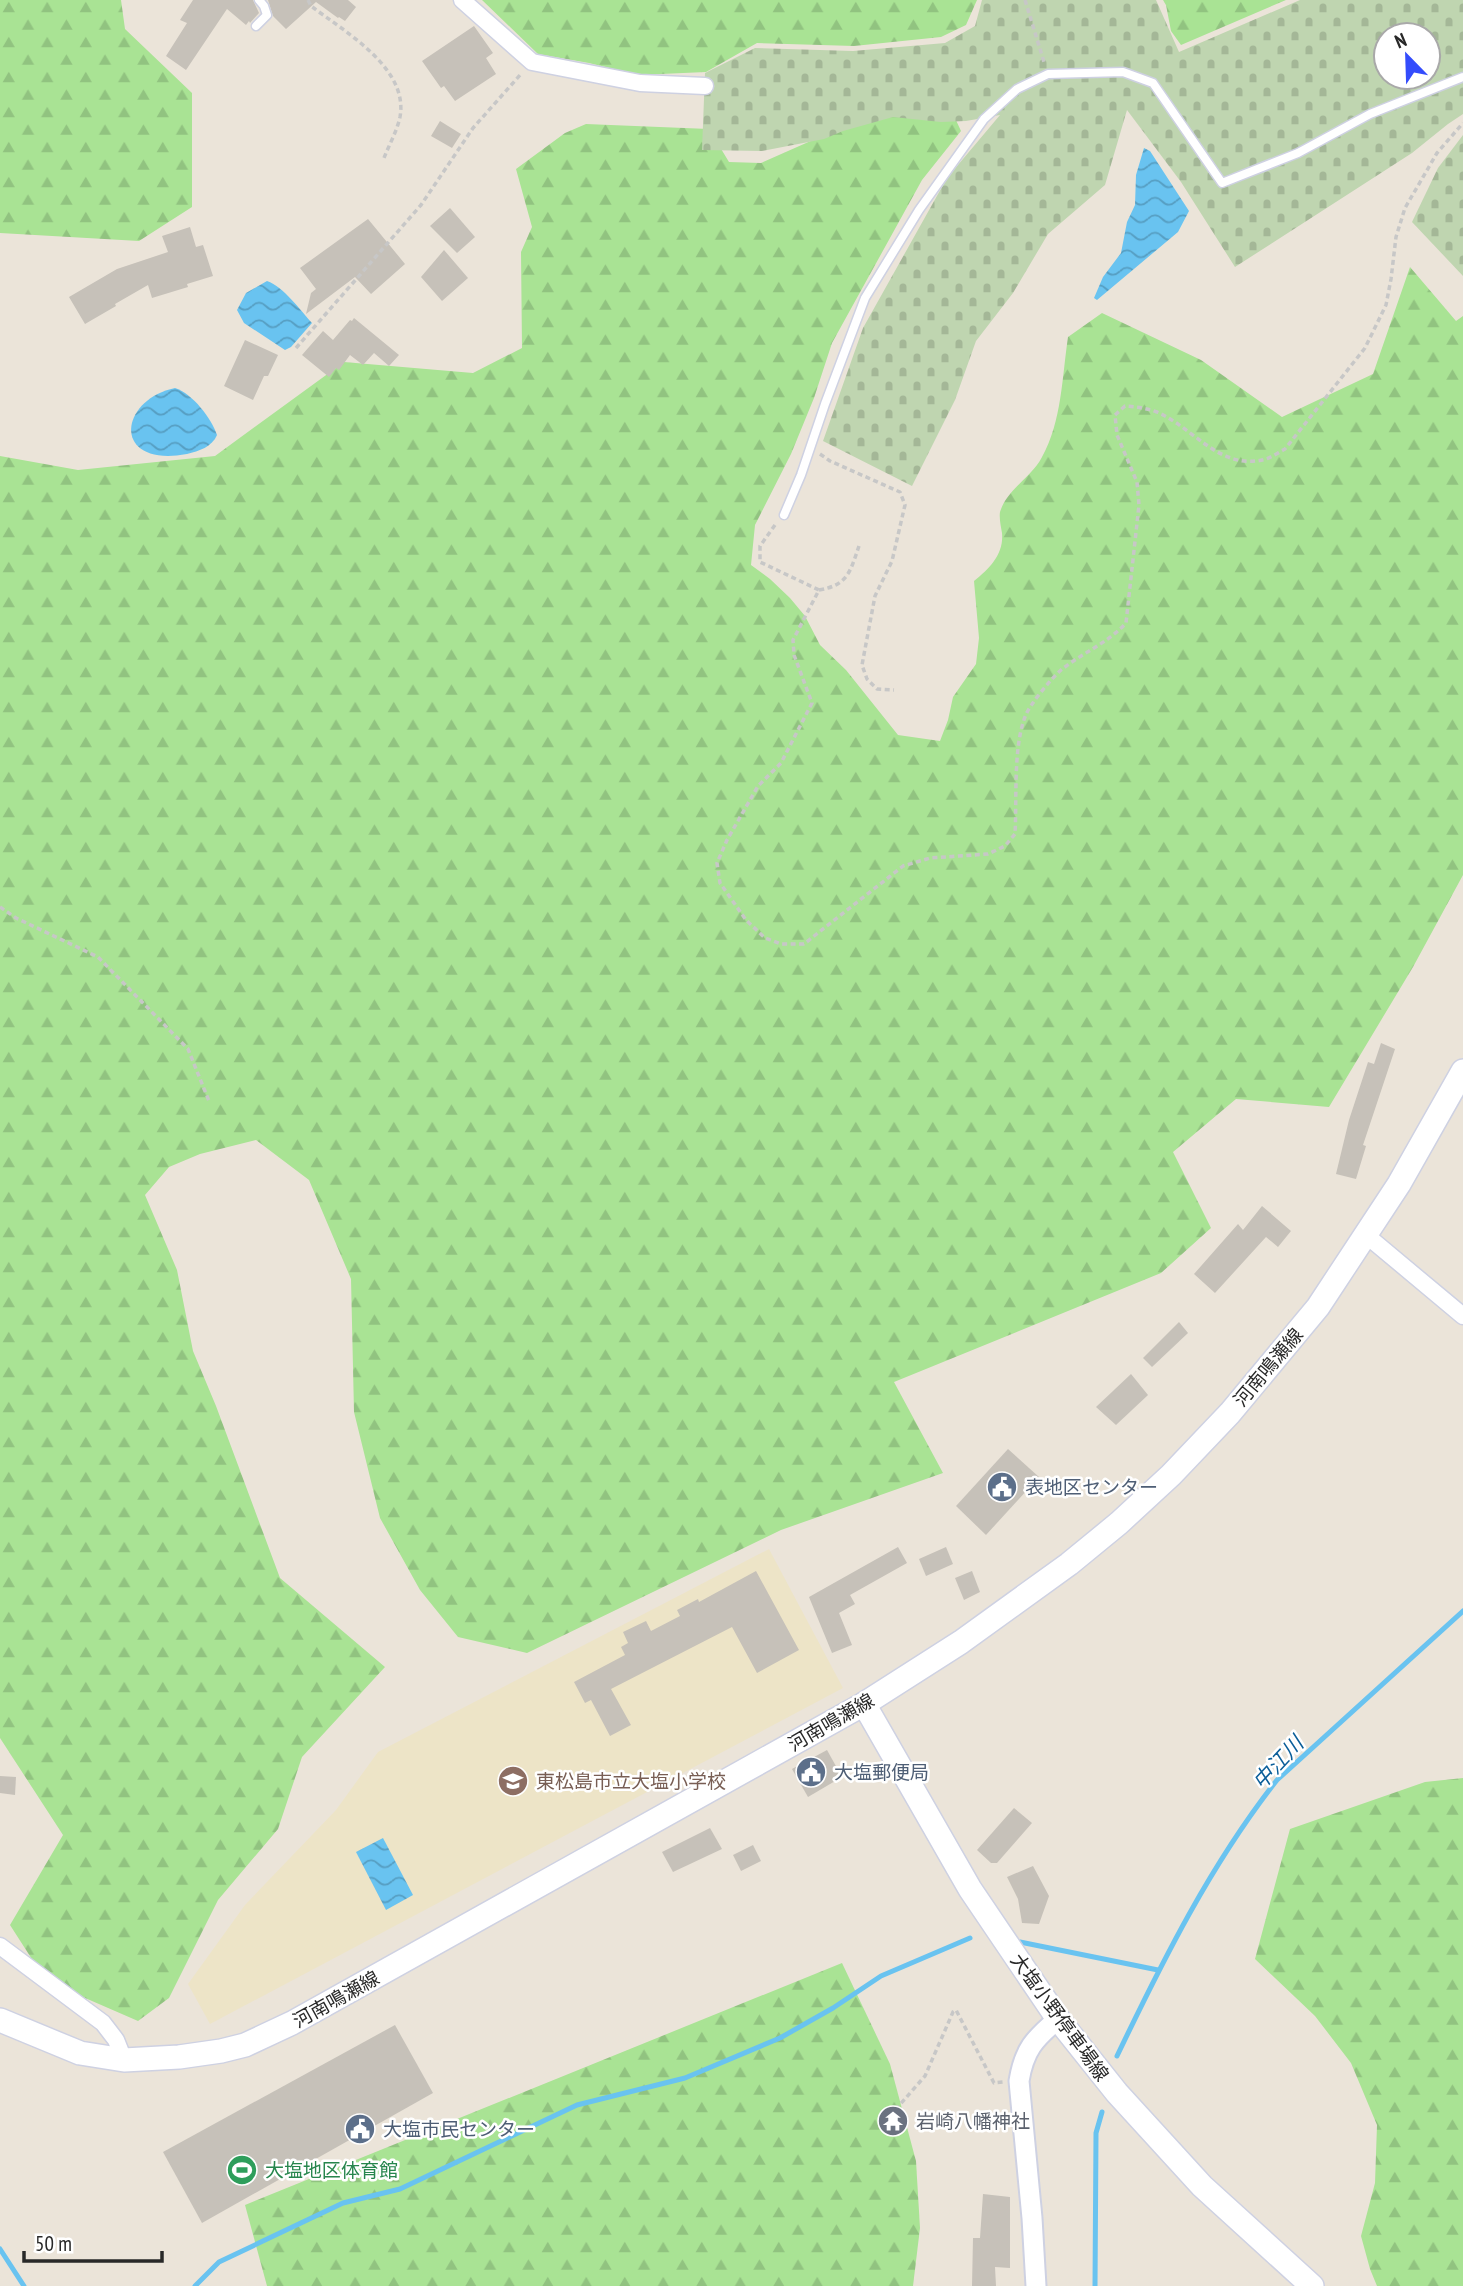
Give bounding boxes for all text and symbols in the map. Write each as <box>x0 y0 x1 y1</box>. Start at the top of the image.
north arrow <box>1372 21 1442 91</box>
text: N <box>1391 27 1410 53</box>
street label: 河南鳴瀬線 <box>1228 1323 1308 1411</box>
public building icon: 表地区センター <box>985 1470 1019 1504</box>
place label: 表地区センター <box>1025 1475 1158 1499</box>
street label: 河南鳴瀬線 <box>784 1688 878 1756</box>
water label: 中江川 <box>1246 1729 1310 1795</box>
public building icon: 大塩郵便局 <box>794 1755 828 1789</box>
place label: 大塩郵便局 <box>834 1760 929 1784</box>
school or university icon: 東松島市立大塩小学校 <box>496 1764 530 1798</box>
place label: 東松島市立大塩小学校 <box>536 1769 726 1793</box>
street label: 大塩小野停車場線 <box>1006 1948 1114 2086</box>
street label: 河南鳴瀬線 <box>289 1965 383 2033</box>
temple icon: 岩崎八幡神社 <box>876 2104 910 2138</box>
place label: 岩崎八幡神社 <box>916 2109 1030 2133</box>
public building icon: 大塩市民センター <box>343 2112 377 2146</box>
place label: 大塩市民センター <box>383 2117 535 2141</box>
sports icon: 大塩地区体育館 <box>225 2153 259 2187</box>
place label: 大塩地区体育館 <box>265 2158 398 2182</box>
scale bar <box>24 2220 163 2264</box>
text: 50 m <box>35 2230 72 2257</box>

